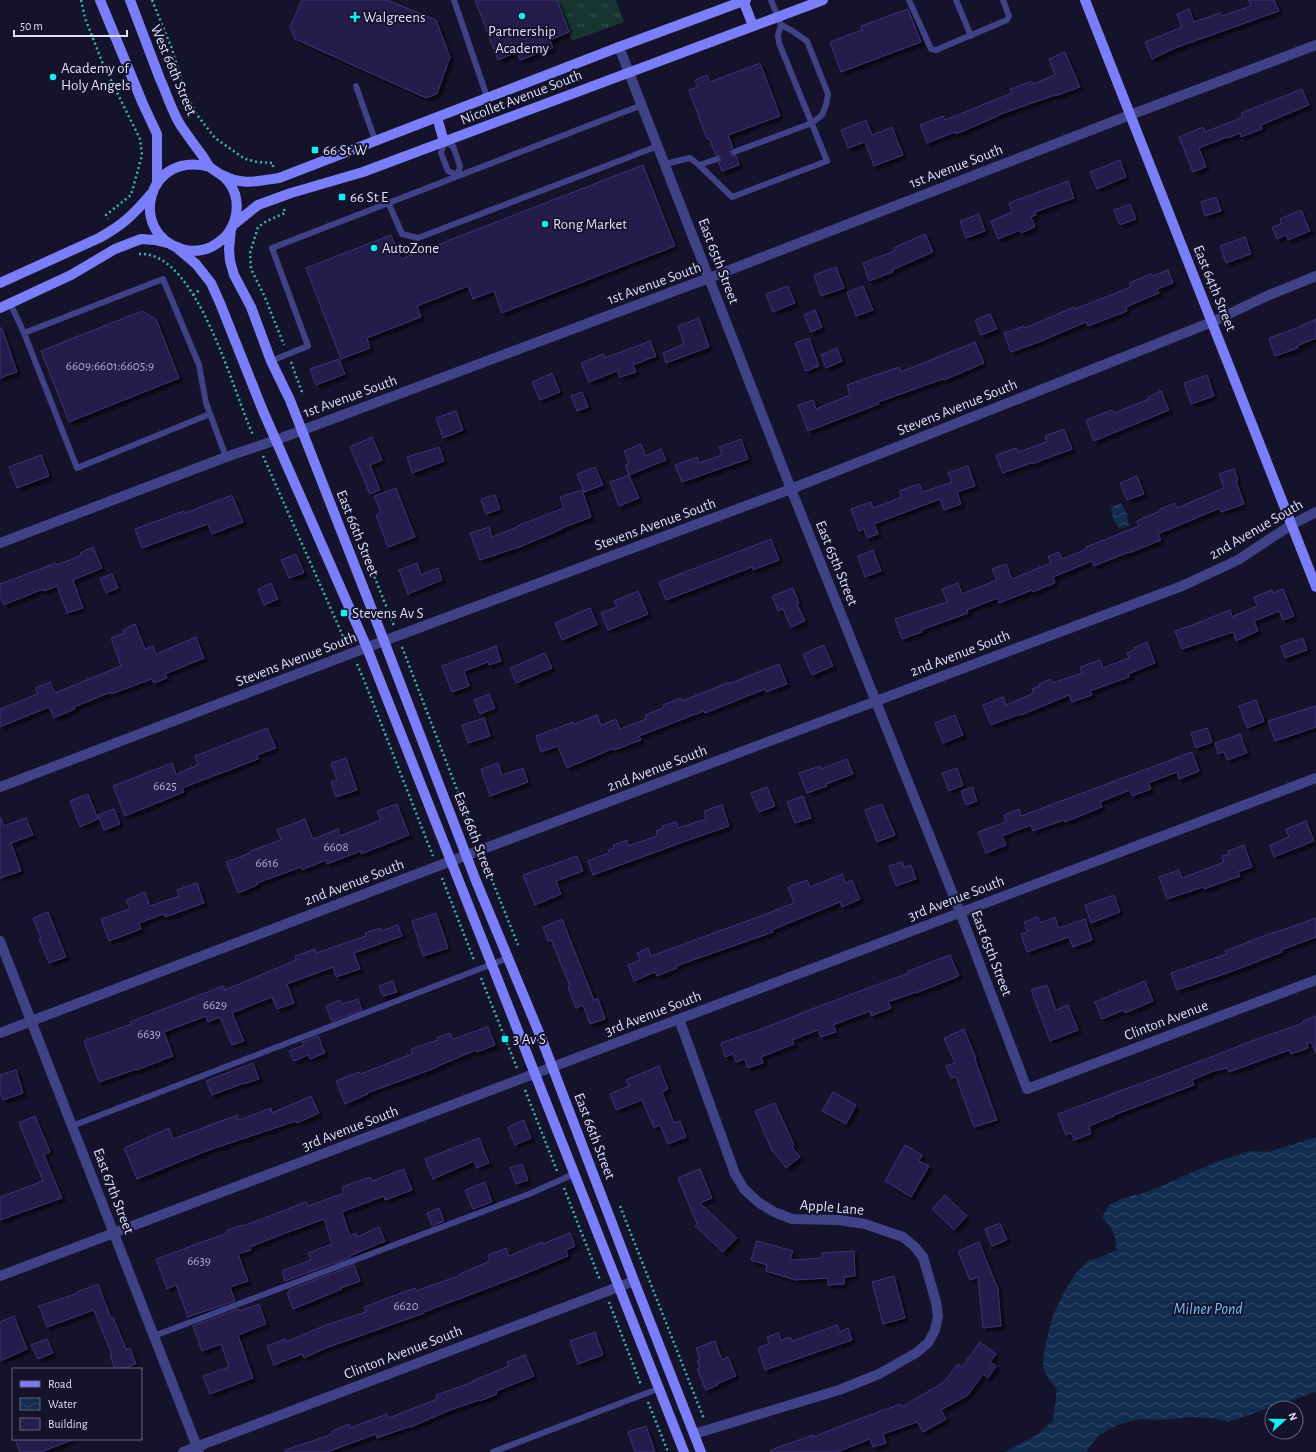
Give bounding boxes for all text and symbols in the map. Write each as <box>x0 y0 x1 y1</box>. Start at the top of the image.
place label: Walgreens <box>363 10 425 25</box>
marker: Partnership Academy <box>517 11 527 21</box>
scale bar <box>14 12 127 38</box>
marker: Walgreens <box>350 12 360 22</box>
text: 50 m <box>20 20 43 32</box>
street label: West 66th Street <box>148 23 199 118</box>
place label: Partnership Academy <box>488 24 556 56</box>
place label: Academy of Holy Angels <box>61 61 131 93</box>
street label: Nicollet Avenue South <box>458 67 584 128</box>
marker: Academy of Holy Angels <box>48 72 58 82</box>
street label: 1st Avenue South <box>907 142 1005 191</box>
place label: 66 St W <box>323 143 368 158</box>
marker: 66 St W <box>310 145 320 155</box>
place label: 66 St E <box>350 190 388 205</box>
marker: 66 St E <box>337 192 347 202</box>
street label: East 65th Street <box>695 216 742 306</box>
place label: Rong Market <box>553 217 627 232</box>
marker: Rong Market <box>540 219 550 229</box>
place label: AutoZone <box>382 241 439 256</box>
marker: AutoZone <box>369 243 379 253</box>
street label: East 64th Street <box>1190 243 1239 334</box>
street label: 1st Avenue South <box>605 260 703 307</box>
house number: 6609;6601;6605;9 <box>66 360 154 373</box>
street label: 1st Avenue South <box>301 373 399 420</box>
street label: Stevens Avenue South <box>895 377 1019 438</box>
street label: East 66th Street <box>334 488 382 578</box>
street label: Stevens Avenue South <box>592 496 718 553</box>
street label: 2nd Avenue South <box>1207 497 1306 562</box>
street label: East 65th Street <box>813 518 860 608</box>
place label: Stevens Av S <box>352 606 424 621</box>
marker: Stevens Av S <box>339 608 349 618</box>
street label: 2nd Avenue South <box>908 628 1012 679</box>
street label: Stevens Avenue South <box>234 630 359 689</box>
street label: 2nd Avenue South <box>605 743 709 794</box>
house number: 6625 <box>153 780 177 793</box>
street label: East 66th Street <box>451 790 498 881</box>
house number: 6608 <box>323 841 349 854</box>
house number: 6616 <box>256 857 278 870</box>
street label: 2nd Avenue South <box>302 857 406 908</box>
street label: 3rd Avenue South <box>906 873 1006 924</box>
street label: East 65th Street <box>968 908 1015 998</box>
street label: 3rd Avenue South <box>603 988 703 1039</box>
street label: Clinton Avenue <box>1122 998 1210 1043</box>
house number: 6629 <box>203 999 227 1012</box>
house number: 6639 <box>137 1028 161 1041</box>
place label: 3 Av S <box>513 1032 546 1047</box>
marker: 3 Av S <box>500 1034 510 1044</box>
street label: East 66th Street <box>571 1091 618 1182</box>
street label: 3rd Avenue South <box>300 1103 400 1154</box>
street label: East 67th Street <box>90 1146 137 1236</box>
street label: Apple Lane <box>799 1197 865 1218</box>
house number: 6639 <box>187 1255 211 1268</box>
house number: 6620 <box>394 1300 419 1313</box>
water label: Milner Pond <box>1174 1301 1243 1317</box>
street label: Clinton Avenue South <box>342 1323 464 1382</box>
legend <box>12 1368 142 1440</box>
text: Road <box>48 1378 72 1390</box>
text: Water <box>48 1398 77 1410</box>
north arrow <box>1264 1400 1304 1440</box>
text: N <box>1286 1411 1299 1422</box>
text: Building <box>48 1418 88 1430</box>

